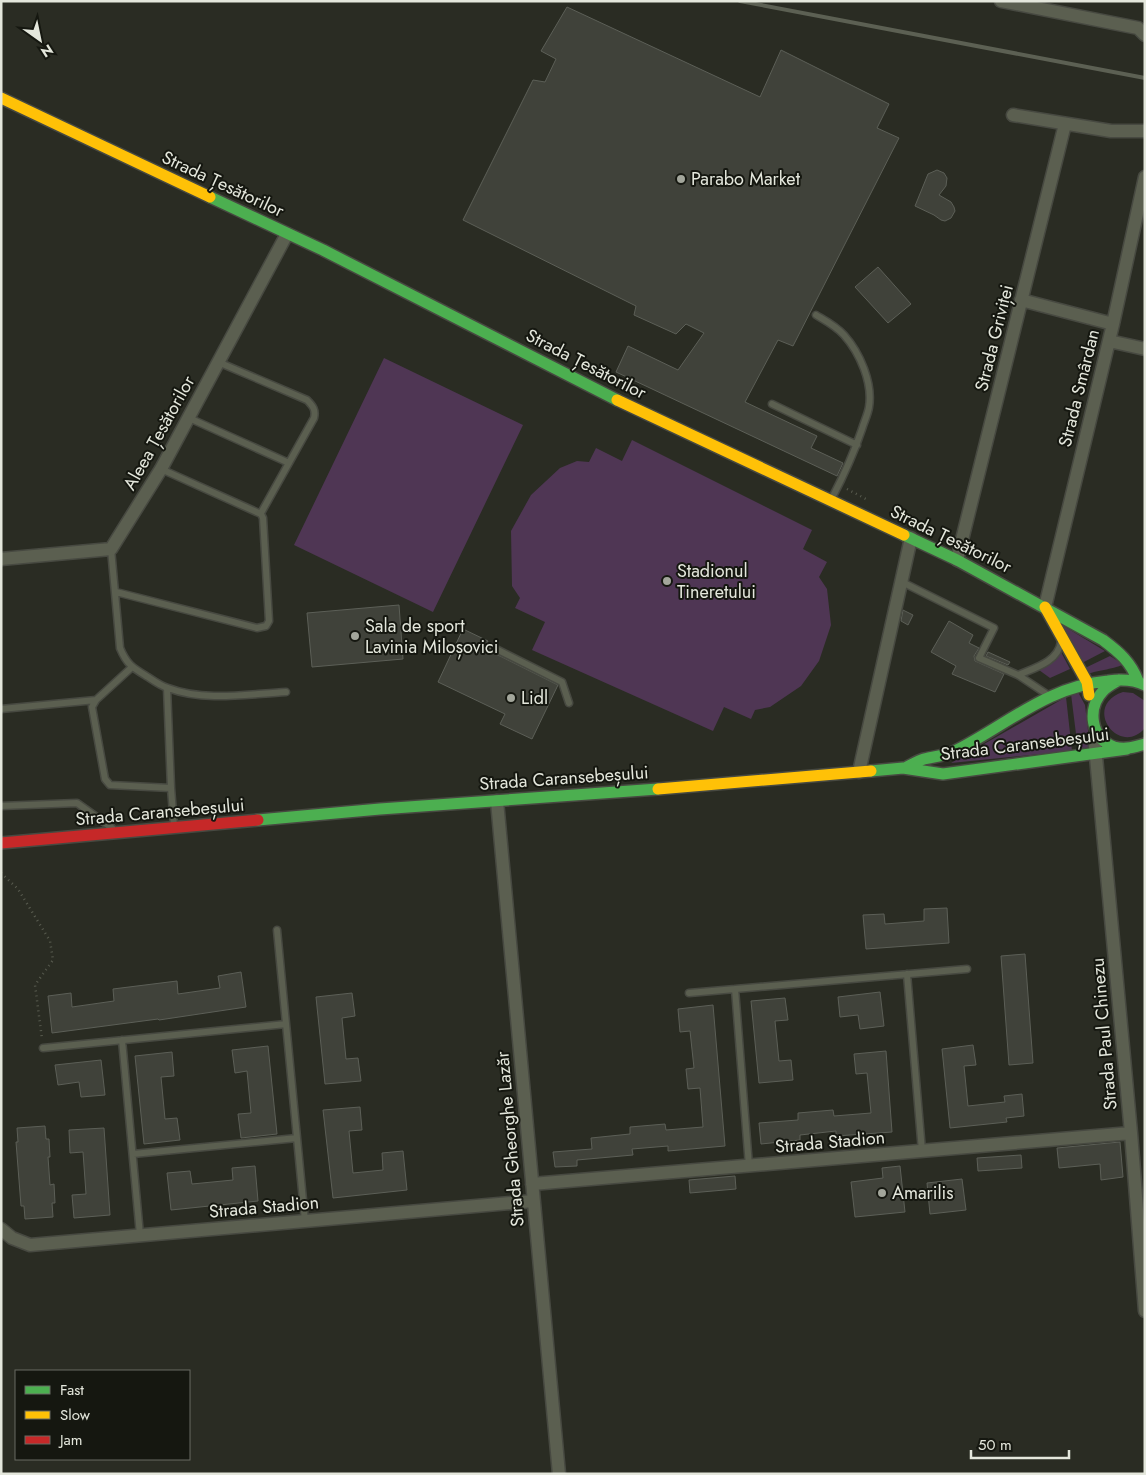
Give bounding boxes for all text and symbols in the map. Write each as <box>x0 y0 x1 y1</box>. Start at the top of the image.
north arrow <box>15 15 65 65</box>
text: N <box>37 39 57 62</box>
street label: Strada Țesătorilor <box>158 144 289 224</box>
place label: Parabo Market <box>691 166 801 192</box>
marker: Parabo Market <box>675 173 687 185</box>
street label: Strada Griviței <box>968 282 1020 394</box>
street label: Strada Țesătorilor <box>521 322 651 406</box>
street label: Strada Smârdan <box>1052 326 1106 450</box>
street label: Aleea Țesătorilor <box>117 370 202 495</box>
street label: Strada Țesătorilor <box>886 498 1017 580</box>
place label: Stadionul Tineretului <box>677 558 756 605</box>
marker: Stadionul Tineretului <box>661 575 673 587</box>
place label: Sala de sport Lavinia Miloșovici <box>365 613 498 660</box>
marker: Sala de sport Lavinia Miloșovici <box>349 630 361 642</box>
place label: Lidl <box>521 685 548 711</box>
marker: Lidl <box>505 692 517 704</box>
street label: Strada Caransebeșului <box>939 721 1111 767</box>
street label: Strada Caransebeșului <box>478 759 650 797</box>
street label: Strada Caransebeșului <box>74 792 246 832</box>
street label: Strada Paul Chinezu <box>1084 957 1124 1111</box>
street label: Strada Gheorghe Lazăr <box>489 1049 531 1228</box>
street label: Strada Stadion <box>774 1124 886 1160</box>
place label: Amarilis <box>892 1180 954 1206</box>
marker: Amarilis <box>876 1187 888 1199</box>
street label: Strada Stadion <box>208 1189 320 1225</box>
legend <box>15 1370 190 1460</box>
text: Fast <box>60 1379 84 1401</box>
text: Slow <box>60 1404 91 1426</box>
scale bar <box>971 1428 1068 1460</box>
text: Jam <box>58 1429 83 1451</box>
text: 50 m <box>978 1434 1012 1456</box>

